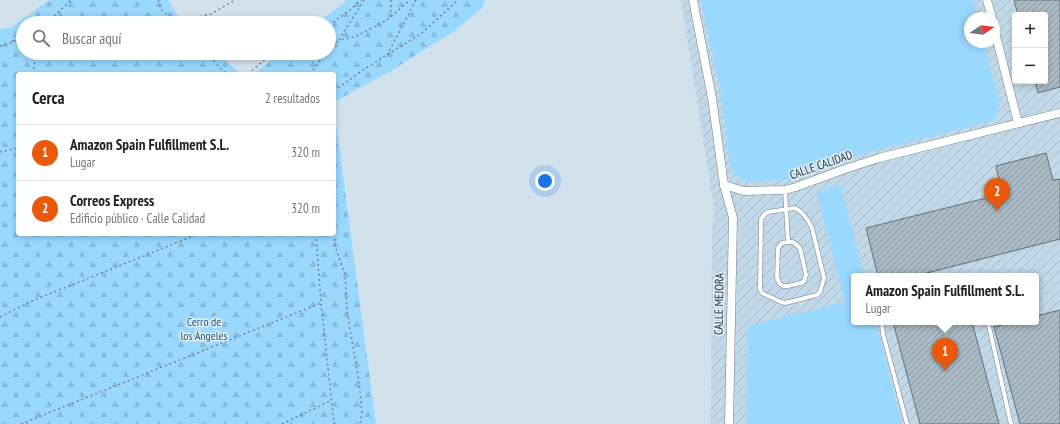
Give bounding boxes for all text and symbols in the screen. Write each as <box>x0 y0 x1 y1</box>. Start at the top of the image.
north arrow <box>964 12 1000 48</box>
map controls <box>1012 12 1048 84</box>
button: + <box>1012 12 1048 48</box>
search box <box>16 16 336 60</box>
icon: search <box>30 27 52 49</box>
text: Buscar aquí <box>62 29 122 48</box>
button: − <box>1012 48 1048 84</box>
text: Cerca <box>32 87 65 109</box>
text: 2 resultados <box>265 90 320 107</box>
text: Amazon Spain Fulfillment S.L. <box>70 135 229 154</box>
text: 1 <box>42 144 48 161</box>
text: 320 m <box>291 144 320 161</box>
street label: CALLE CALIDAD <box>788 147 854 182</box>
text: Lugar <box>70 154 95 171</box>
your location <box>535 171 555 191</box>
pin: 2 <box>984 178 1010 211</box>
text: Correos Express <box>70 191 154 210</box>
text: 2 <box>42 200 48 217</box>
text: 320 m <box>291 200 320 217</box>
text: Edificio público · Calle Calidad <box>70 210 205 227</box>
street label: CALLE MEJORA <box>710 273 727 335</box>
popup <box>851 273 1039 325</box>
text: Amazon Spain Fulfillment S.L. <box>865 281 1025 300</box>
text: Lugar <box>865 300 891 317</box>
park label: Cerro de los Ángeles <box>180 314 228 343</box>
pin: 1 <box>932 338 958 371</box>

